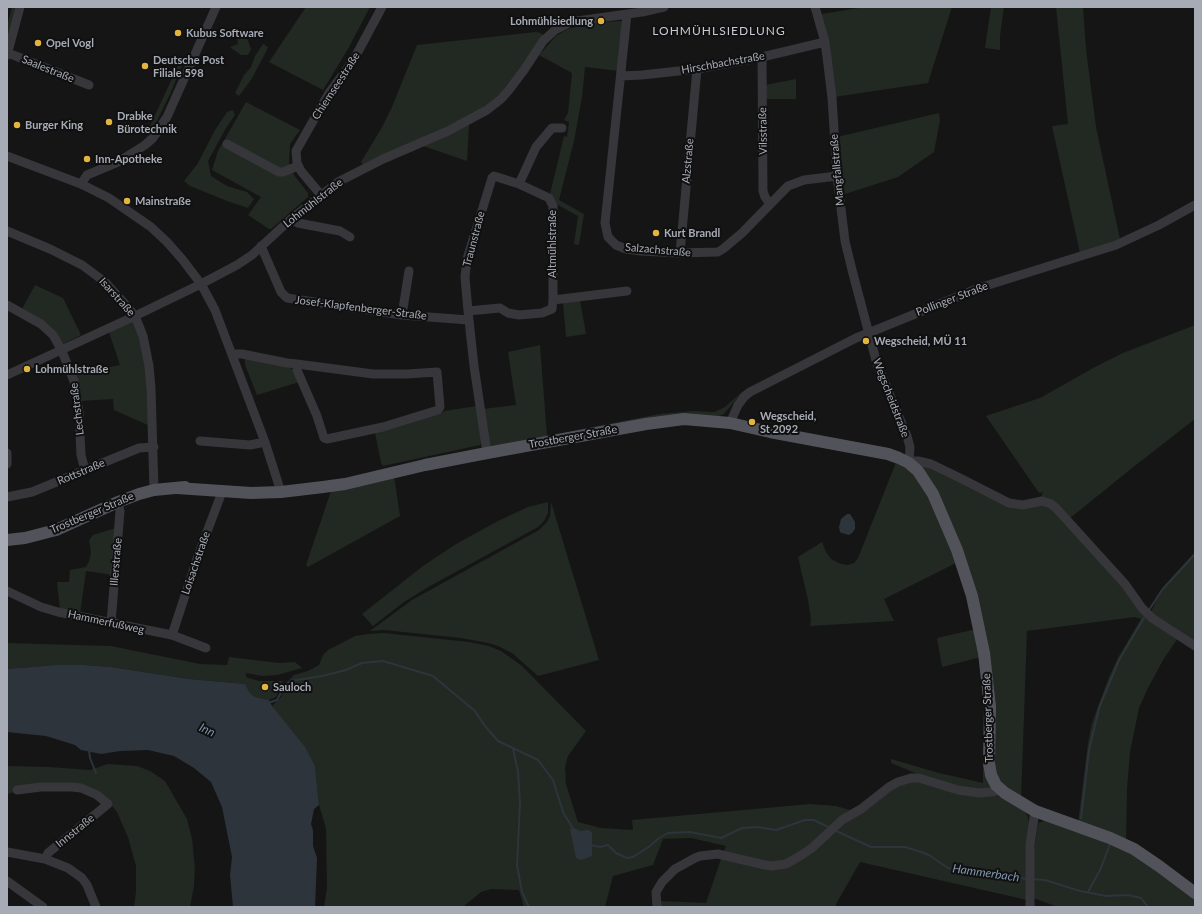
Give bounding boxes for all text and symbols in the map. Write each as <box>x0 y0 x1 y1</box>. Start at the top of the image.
place label: Lohmühlsiedlung <box>510 14 593 28</box>
marker: Lohmühlsiedlung <box>596 16 606 26</box>
district label: LOHMÜHLSIEDLUNG <box>652 24 786 38</box>
place label: Kubus Software <box>186 26 264 40</box>
marker: Kubus Software <box>173 28 183 38</box>
place label: Opel Vogl <box>46 36 94 50</box>
marker: Opel Vogl <box>33 38 43 48</box>
street label: Hirschbachstraße <box>680 49 766 77</box>
street label: Chiemseestraße <box>309 50 363 122</box>
street label: Saalestraße <box>20 52 76 86</box>
place label: Deutsche Post Filiale 598 <box>153 53 224 79</box>
marker: Deutsche Post Filiale 598 <box>140 61 150 71</box>
street label: Vilsstraße <box>756 107 770 155</box>
place label: Drabke Bürotechnik <box>117 109 177 135</box>
marker: Drabke Bürotechnik <box>104 117 114 127</box>
place label: Burger King <box>25 118 83 132</box>
marker: Burger King <box>12 120 22 130</box>
street label: Mangfallstraße <box>827 133 847 207</box>
street label: Alzstraße <box>679 138 697 184</box>
place label: Inn-Apotheke <box>95 152 162 166</box>
marker: Inn-Apotheke <box>82 154 92 164</box>
street label: Lohmühlstraße <box>281 176 345 230</box>
place label: Mainstraße <box>135 194 191 208</box>
marker: Mainstraße <box>122 196 132 206</box>
street label: Traunstraße <box>460 210 488 268</box>
street label: Altmühlstraße <box>545 210 559 278</box>
place label: Kurt Brandl <box>664 226 720 240</box>
marker: Kurt Brandl <box>651 228 661 238</box>
street label: Salzachstraße <box>625 241 691 259</box>
street label: Isarstraße <box>96 275 138 319</box>
street label: Pollinger Straße <box>914 279 990 319</box>
street label: Josef-Klapfenberger-Straße <box>294 293 428 323</box>
place label: Wegscheid, MÜ 11 <box>874 334 967 348</box>
marker: Wegscheid, MÜ 11 <box>861 336 871 346</box>
street label: Wegscheidstraße <box>870 357 912 439</box>
place label: Lohmühlstraße <box>35 362 108 376</box>
marker: Lohmühlstraße <box>22 364 32 374</box>
street label: Lechstraße <box>67 382 87 436</box>
place label: Wegscheid, St 2092 <box>760 409 816 435</box>
marker: Wegscheid, St 2092 <box>747 417 757 427</box>
street label: Trostberger Straße <box>528 423 618 451</box>
street label: Rottstraße <box>55 456 107 488</box>
street label: Trostberger Straße <box>48 489 136 537</box>
street label: Loisachstraße <box>179 530 213 596</box>
street label: Illerstraße <box>107 537 125 587</box>
street label: Hammerfußweg <box>67 607 145 637</box>
street label: Trostberger Straße <box>980 673 996 763</box>
place label: Sauloch <box>273 680 311 694</box>
marker: Sauloch <box>260 682 270 692</box>
water label: Inn <box>197 720 217 740</box>
street label: Innstraße <box>53 812 97 850</box>
water label: Hammerbach <box>952 861 1020 885</box>

